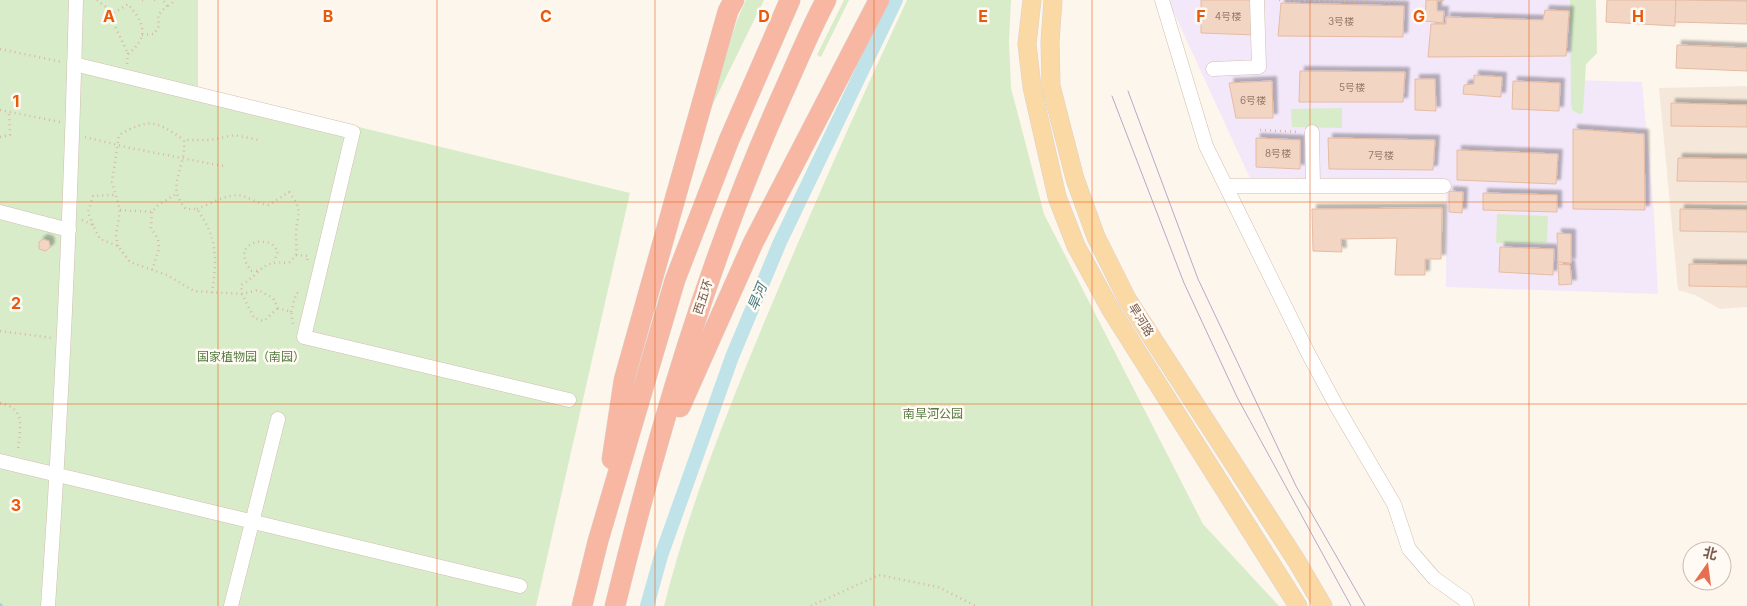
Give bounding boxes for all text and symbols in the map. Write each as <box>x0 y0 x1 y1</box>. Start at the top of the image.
text: A <box>103 6 115 26</box>
text: B <box>323 6 333 26</box>
text: C <box>540 6 552 26</box>
text: D <box>758 6 770 26</box>
text: E <box>978 6 988 26</box>
text: F <box>1196 6 1206 26</box>
text: G <box>1413 6 1425 26</box>
text: H <box>1632 6 1644 26</box>
house number: 4号楼 <box>1215 10 1241 22</box>
house number: 3号楼 <box>1328 15 1354 27</box>
house number: 5号楼 <box>1339 81 1365 93</box>
text: 1 <box>13 91 19 111</box>
house number: 6号楼 <box>1240 94 1266 106</box>
house number: 8号楼 <box>1265 147 1291 159</box>
house number: 7号楼 <box>1368 149 1394 161</box>
street label: 西五环 <box>690 277 715 316</box>
water label: 旱河 <box>743 278 771 313</box>
text: 2 <box>11 293 21 313</box>
street label: 旱河路 <box>1126 300 1157 339</box>
park label: 国家植物园（南园） <box>197 349 305 364</box>
park label: 南旱河公园 <box>903 406 963 421</box>
text: 3 <box>11 495 21 515</box>
north arrow <box>1682 541 1732 591</box>
text: 北 <box>1701 543 1719 563</box>

